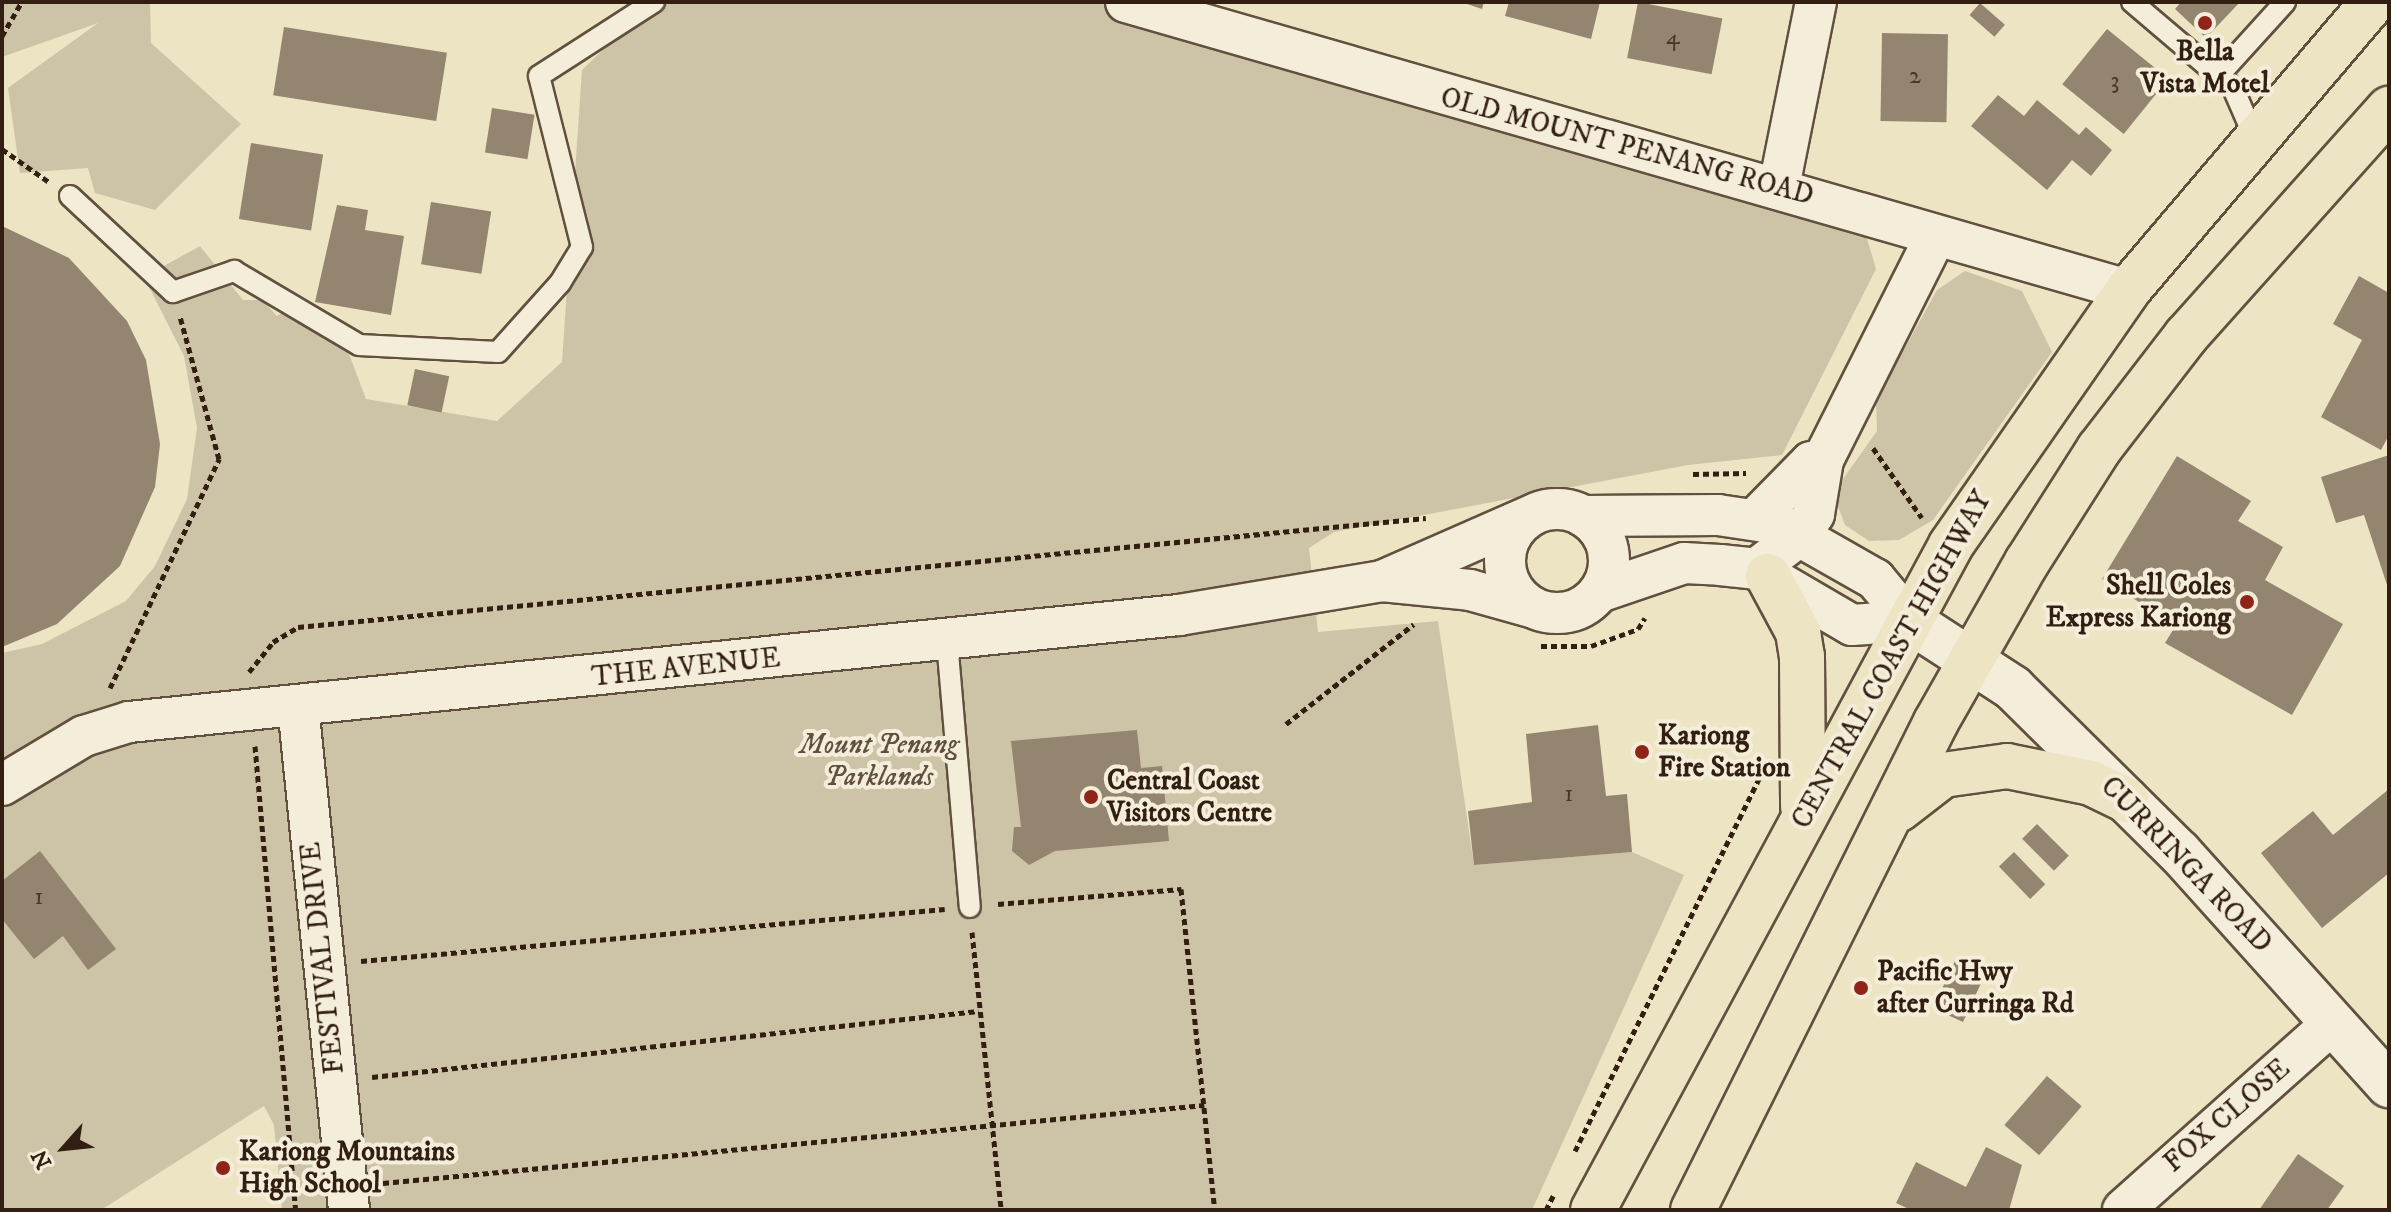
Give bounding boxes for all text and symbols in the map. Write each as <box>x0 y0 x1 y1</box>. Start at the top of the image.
marker: Bella Vista Motel <box>2196 14 2214 32</box>
house number: 4 <box>1666 24 1680 52</box>
place label: Bella Vista Motel <box>2141 35 2269 101</box>
house number: 2 <box>1909 63 1921 91</box>
house number: 3 <box>2111 68 2119 96</box>
street label: OLD MOUNT PENANG ROAD <box>1437 81 1817 213</box>
street label: CENTRAL COAST HIGHWAY <box>1785 485 1999 835</box>
place label: Shell Coles Express Kariong <box>2046 569 2231 635</box>
marker: Shell Coles Express Kariong <box>2238 593 2256 611</box>
street label: THE AVENUE <box>590 641 782 695</box>
place label: Kariong Fire Station <box>1658 719 1790 785</box>
park label: Mount Penang Parklands <box>799 728 959 794</box>
marker: Kariong Fire Station <box>1633 743 1651 761</box>
place label: Central Coast Visitors Centre <box>1107 764 1272 830</box>
street label: CURRINGA ROAD <box>2093 770 2279 960</box>
house number: 1 <box>1565 781 1573 809</box>
marker: Central Coast Visitors Centre <box>1082 788 1100 806</box>
street label: FESTIVAL DRIVE <box>294 840 352 1076</box>
house number: 1 <box>35 884 43 912</box>
place label: Pacific Hwy after Curringa Rd <box>1877 955 2074 1021</box>
marker: Pacific Hwy after Curringa Rd <box>1852 979 1870 997</box>
street label: FOX CLOSE <box>2157 1052 2297 1180</box>
north arrow <box>24 1108 104 1188</box>
place label: Kariong Mountains High School <box>239 1135 455 1201</box>
text: N <box>26 1145 58 1173</box>
marker: Kariong Mountains High School <box>214 1159 232 1177</box>

